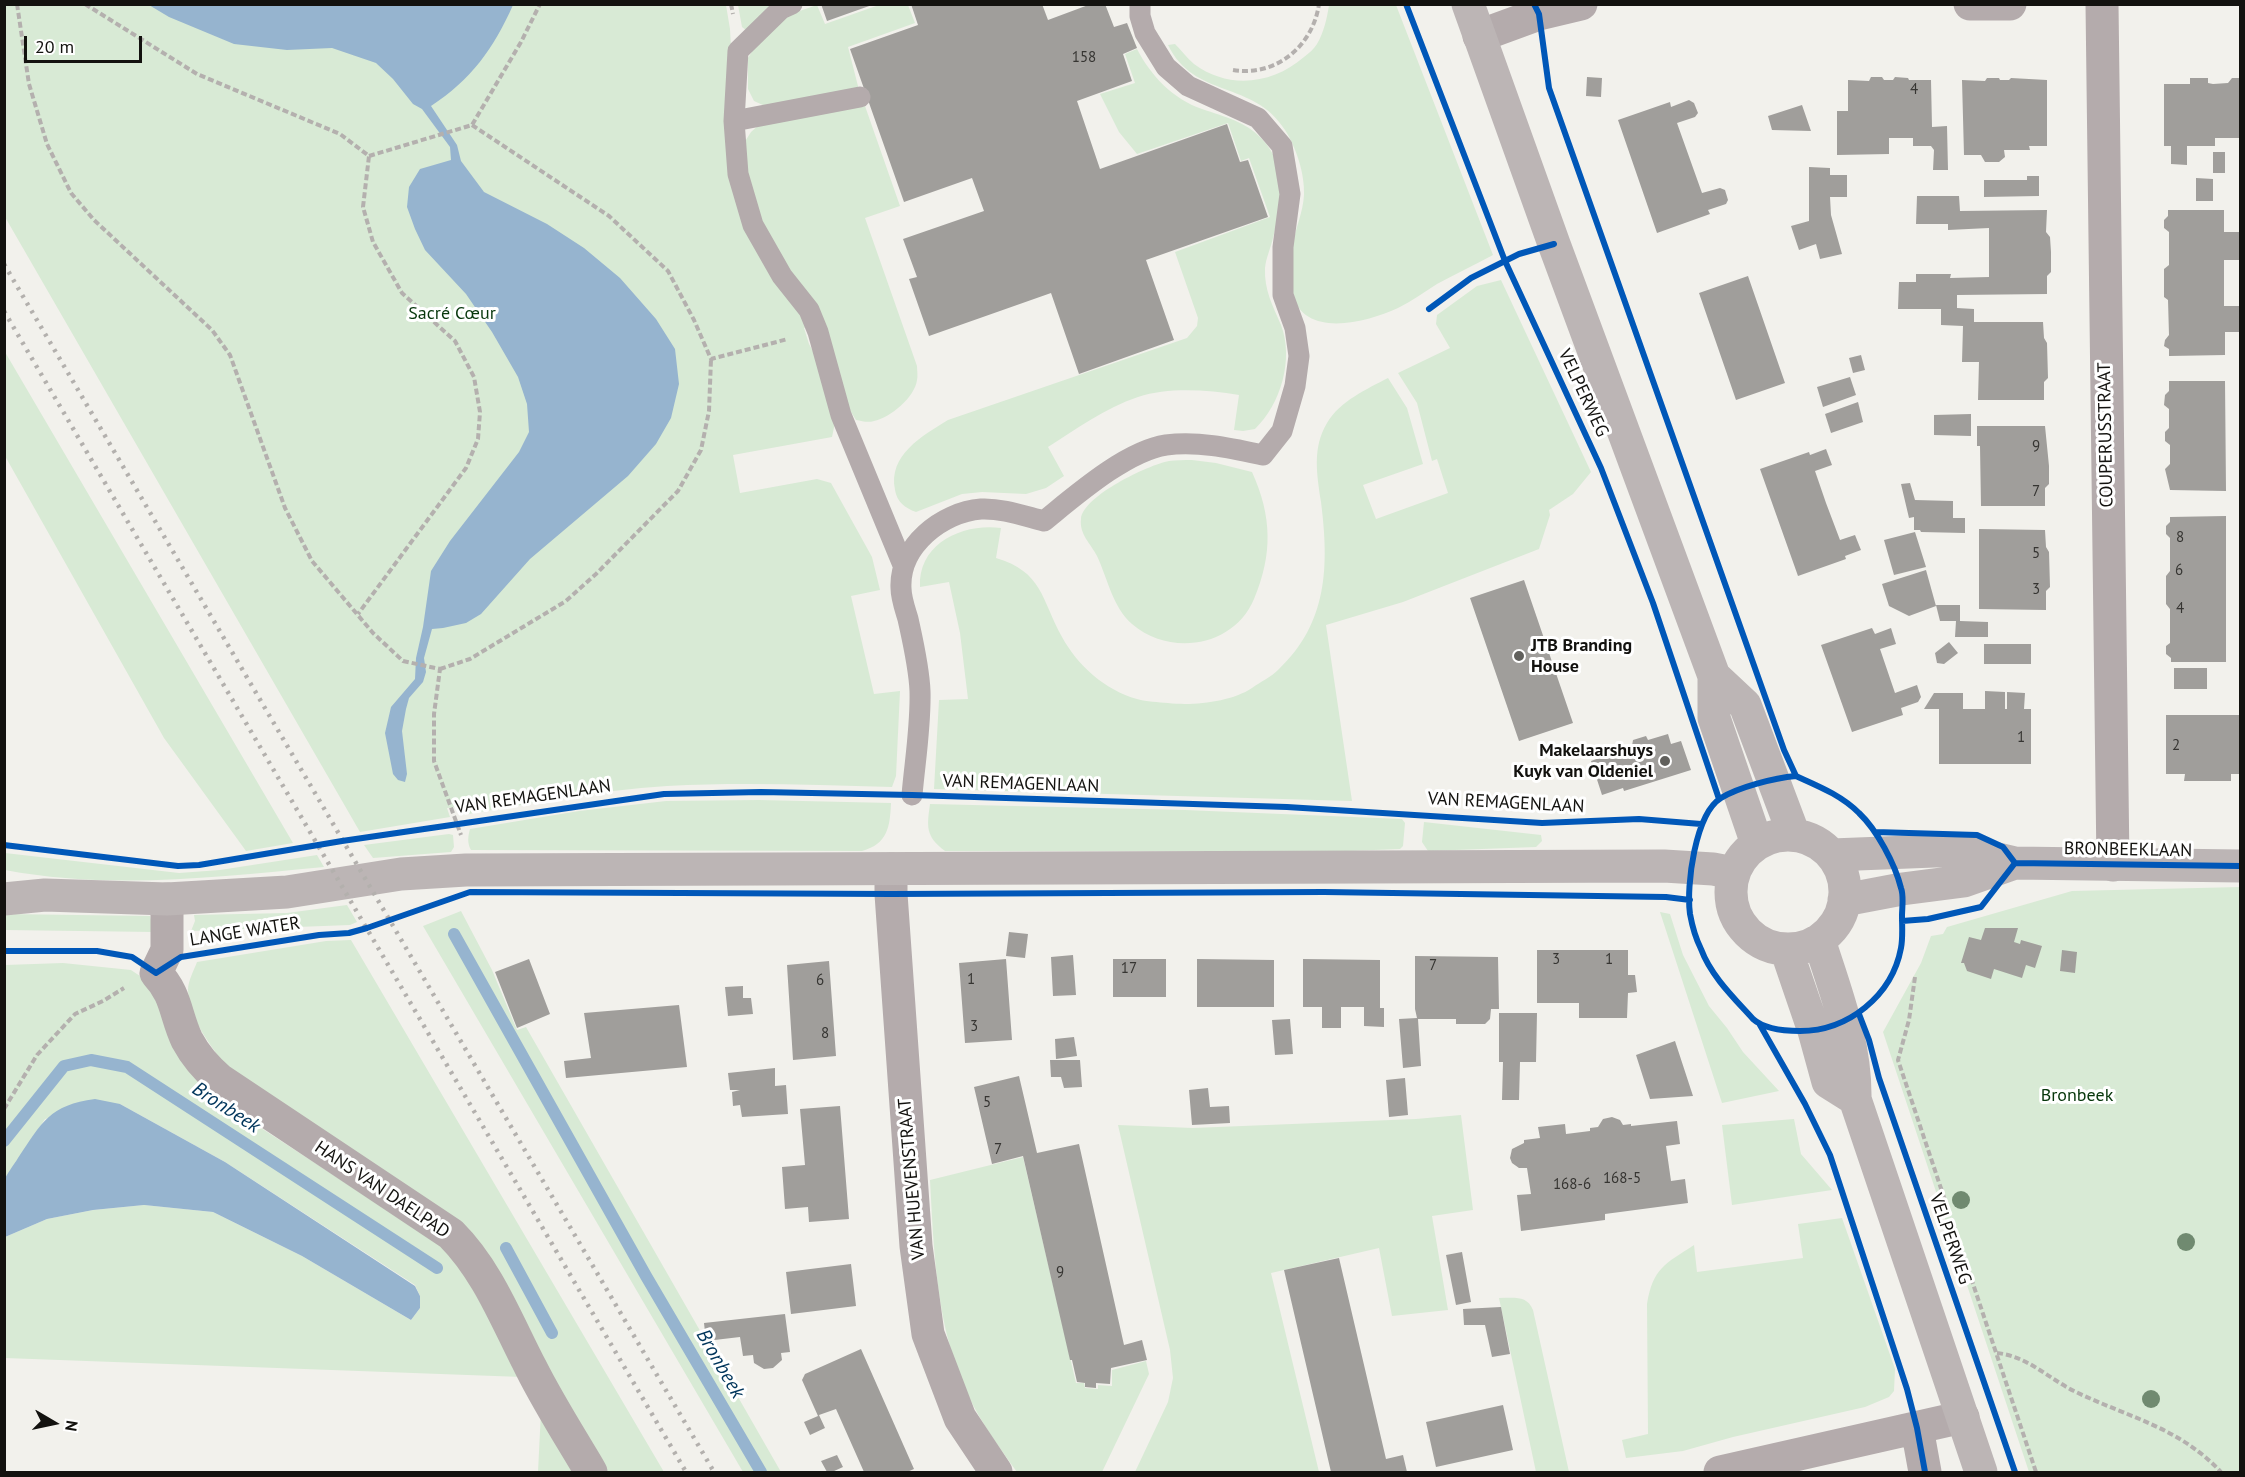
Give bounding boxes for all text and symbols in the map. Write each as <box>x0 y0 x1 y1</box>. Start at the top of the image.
scale bar <box>27 24 146 62</box>
text: 20 m <box>35 35 74 58</box>
house number: 158 <box>1072 49 1096 67</box>
house number: 4 <box>1910 81 1918 99</box>
park label: Sacré Cœur <box>408 303 496 325</box>
street label: VELPERWEG <box>1553 346 1613 440</box>
street label: COUPERUSSTRAAT <box>2094 362 2118 508</box>
house number: 9 <box>2032 438 2040 456</box>
house number: 7 <box>2032 483 2040 501</box>
house number: 8 <box>2176 529 2184 547</box>
house number: 5 <box>2032 545 2040 563</box>
house number: 6 <box>2175 562 2183 580</box>
house number: 3 <box>2032 581 2040 599</box>
house number: 4 <box>2176 600 2184 618</box>
place label: JTB Branding House <box>1531 635 1632 678</box>
marker: JTB Branding House <box>1512 649 1526 663</box>
house number: 1 <box>2017 729 2025 747</box>
house number: 2 <box>2172 737 2180 755</box>
place label: Makelaarshuys Kuyk van Oldeniel <box>1513 740 1653 783</box>
marker: Makelaarshuys Kuyk van Oldeniel <box>1658 754 1672 768</box>
street label: VAN REMAGENLAAN <box>942 770 1100 798</box>
street label: VAN REMAGENLAAN <box>454 775 612 819</box>
street label: VAN REMAGENLAAN <box>1427 788 1585 818</box>
street label: BRONBEEKLAAN <box>2064 838 2192 862</box>
street label: LANGE WATER <box>188 913 302 951</box>
house number: 3 <box>1552 951 1560 969</box>
house number: 1 <box>1605 951 1613 969</box>
house number: 7 <box>1429 957 1437 975</box>
house number: 17 <box>1121 960 1137 978</box>
house number: 1 <box>967 971 975 989</box>
house number: 6 <box>816 972 824 990</box>
house number: 3 <box>970 1018 978 1036</box>
house number: 8 <box>821 1025 829 1043</box>
water label: Bronbeek <box>188 1077 264 1139</box>
park label: Bronbeek <box>2041 1085 2113 1107</box>
house number: 5 <box>983 1094 991 1112</box>
street label: VAN HUEVENSTRAAT <box>894 1097 930 1261</box>
street label: HANS VAN DAELPAD <box>310 1137 454 1243</box>
house number: 7 <box>994 1141 1002 1159</box>
house number: 168-5 <box>1603 1170 1641 1188</box>
house number: 168-6 <box>1553 1176 1591 1194</box>
street label: VELPERWEG <box>1924 1191 1976 1287</box>
house number: 9 <box>1056 1264 1064 1282</box>
water label: Bronbeek <box>691 1325 749 1403</box>
north arrow <box>24 1393 84 1453</box>
text: N <box>61 1419 82 1433</box>

